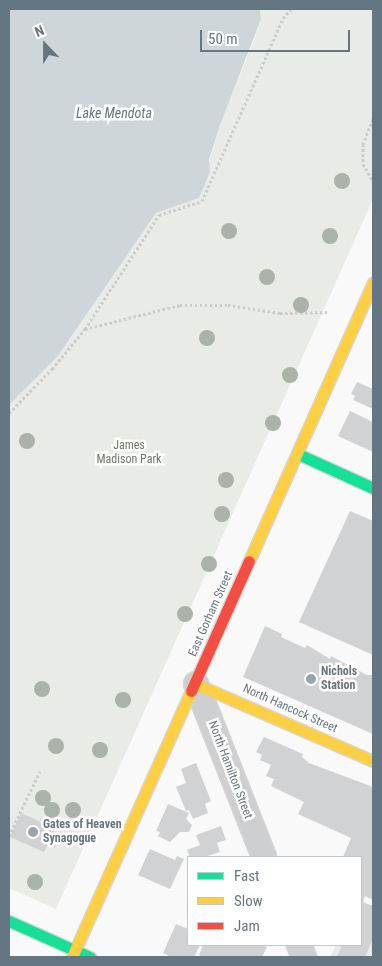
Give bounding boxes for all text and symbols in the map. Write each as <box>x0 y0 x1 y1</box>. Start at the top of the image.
north arrow <box>20 20 70 70</box>
scale bar <box>202 20 352 52</box>
text: N <box>32 22 46 40</box>
text: 50 m <box>208 30 238 48</box>
water label: Lake Mendota <box>76 105 152 121</box>
park label: James Madison Park <box>97 439 161 467</box>
street label: East Gorham Street <box>186 569 236 659</box>
place label: Nichols Station <box>321 665 357 693</box>
marker: Nichols Station <box>305 673 317 685</box>
street label: North Hancock Street <box>241 682 339 736</box>
street label: North Hamilton Street <box>205 719 255 821</box>
place label: Gates of Heaven Synagogue <box>43 818 122 846</box>
marker: Gates of Heaven Synagogue <box>27 826 39 838</box>
legend <box>187 856 362 946</box>
text: Fast <box>234 867 259 885</box>
text: Slow <box>234 892 263 910</box>
text: Jam <box>234 917 260 935</box>

